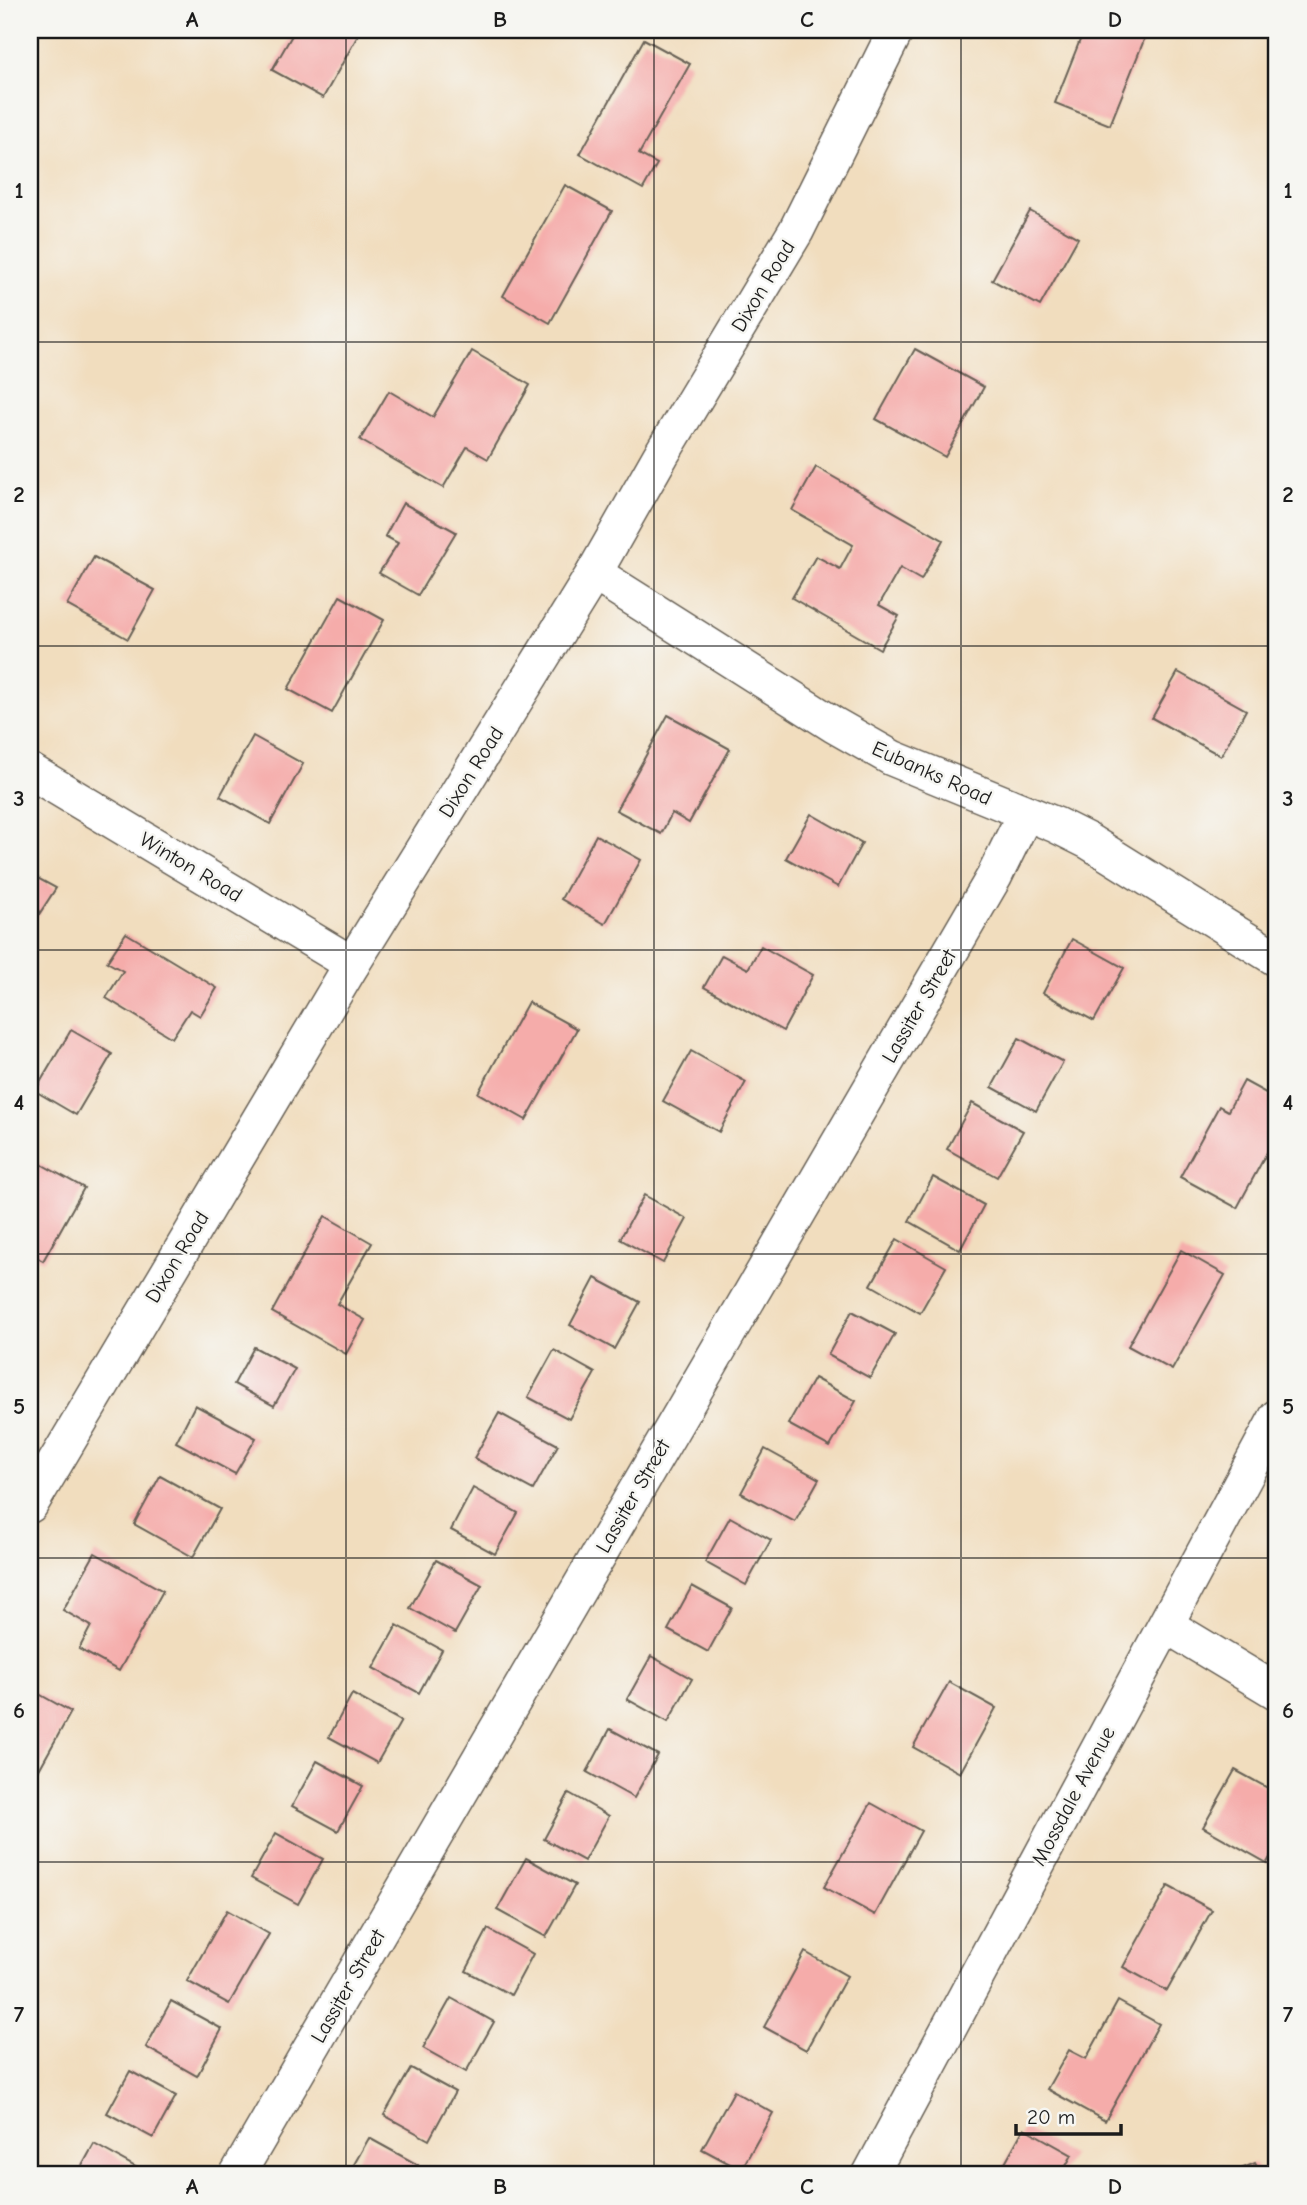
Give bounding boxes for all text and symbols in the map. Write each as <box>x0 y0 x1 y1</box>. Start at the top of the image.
text: A <box>186 6 199 33</box>
text: B <box>493 6 507 33</box>
text: C <box>800 6 814 33</box>
text: D <box>1108 6 1122 33</box>
text: 1 <box>14 177 24 204</box>
text: 1 <box>1283 177 1293 204</box>
street label: Dixon Road <box>726 236 800 336</box>
text: 2 <box>13 481 25 508</box>
text: 2 <box>1282 481 1294 508</box>
street label: Dixon Road <box>434 722 508 822</box>
street label: Eubanks Road <box>868 736 996 810</box>
text: 3 <box>13 785 25 812</box>
text: 3 <box>1282 785 1294 812</box>
street label: Winton Road <box>136 827 246 907</box>
street label: Lassiter Street <box>877 944 962 1067</box>
text: 4 <box>14 1089 25 1116</box>
text: 4 <box>1283 1089 1294 1116</box>
street label: Dixon Road <box>140 1207 214 1307</box>
text: 5 <box>13 1393 25 1420</box>
text: 5 <box>1282 1393 1294 1420</box>
street label: Lassiter Street <box>591 1434 676 1557</box>
text: 6 <box>13 1697 25 1724</box>
text: 6 <box>1282 1697 1294 1724</box>
street label: Mossdale Avenue <box>1026 1722 1120 1870</box>
street label: Lassiter Street <box>306 1924 391 2047</box>
text: 7 <box>14 2001 25 2028</box>
text: 7 <box>1283 2001 1294 2028</box>
scale bar <box>1016 2093 1122 2137</box>
text: 20 m <box>1027 2105 1075 2129</box>
text: A <box>186 2173 199 2200</box>
text: B <box>493 2173 507 2200</box>
text: C <box>800 2173 814 2200</box>
text: D <box>1108 2173 1122 2200</box>

